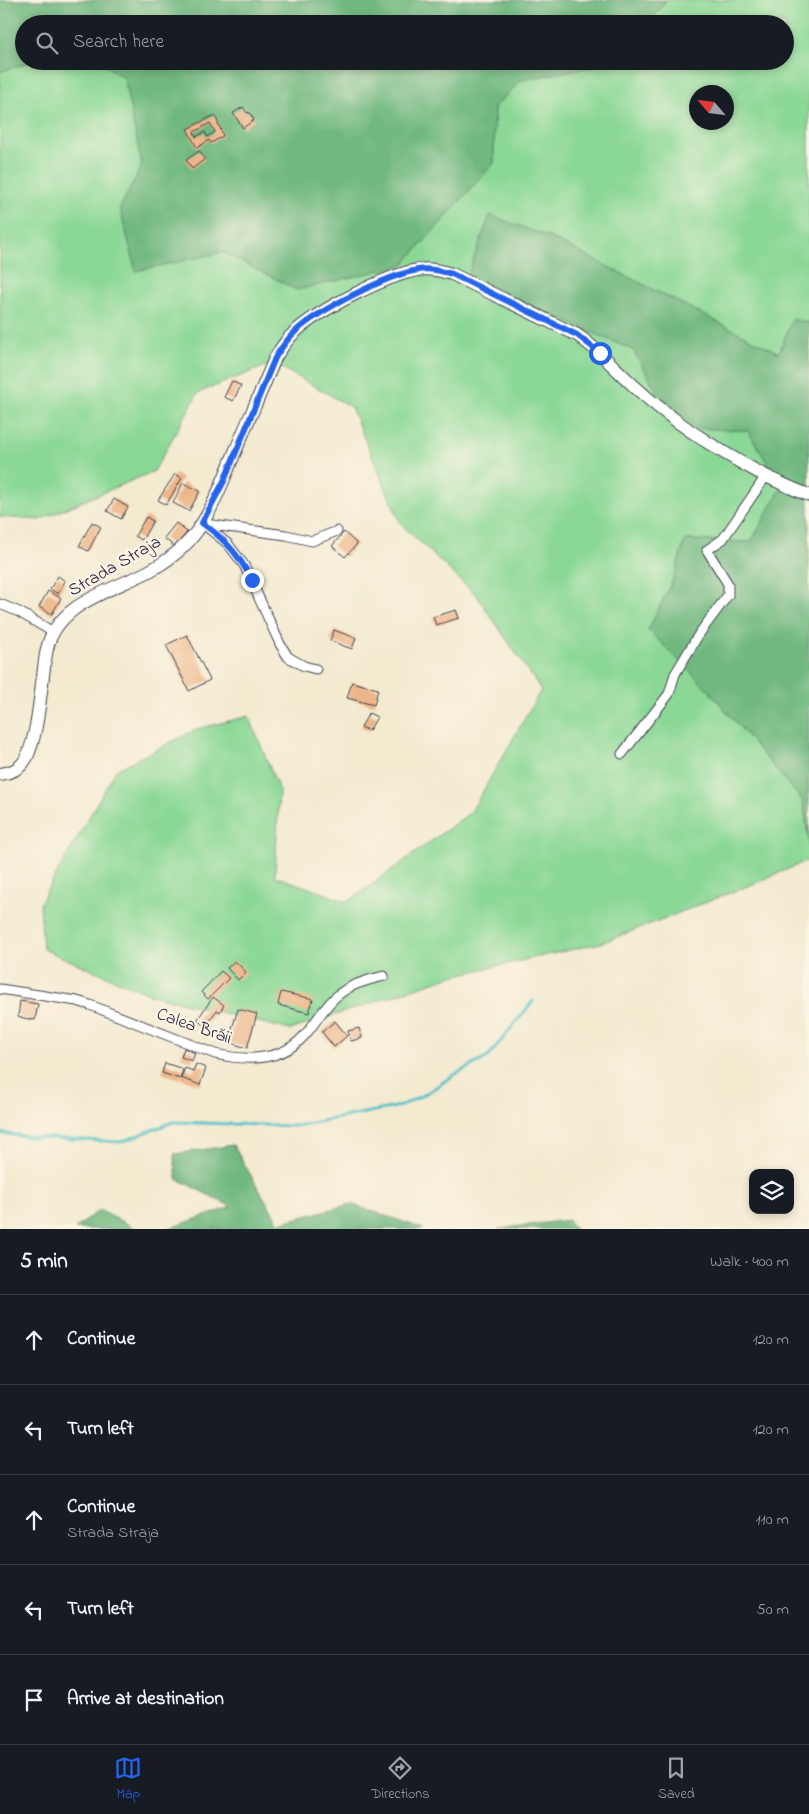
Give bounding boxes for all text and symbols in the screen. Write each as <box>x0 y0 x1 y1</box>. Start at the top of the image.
search box <box>15 15 794 70</box>
icon: search <box>33 29 61 57</box>
text: Search here <box>73 29 164 56</box>
north arrow <box>689 85 734 130</box>
route start <box>589 342 612 365</box>
street label: Strada Straja <box>64 530 166 604</box>
route end <box>241 569 264 592</box>
street label: Calea Brăii <box>153 1002 235 1052</box>
map controls <box>749 1169 794 1214</box>
button: layers <box>749 1169 794 1214</box>
text: 5 min <box>20 1247 68 1277</box>
text: Walk · 400 m <box>710 1250 789 1274</box>
icon: ahead <box>20 1326 48 1354</box>
text: Continue <box>67 1326 135 1353</box>
text: 120 m <box>753 1328 789 1352</box>
icon: left <box>20 1416 48 1444</box>
text: Turn left <box>67 1416 134 1443</box>
text: 120 m <box>753 1418 789 1442</box>
text: Continue <box>67 1494 135 1521</box>
icon: ahead <box>20 1506 48 1534</box>
text: 110 m <box>755 1508 789 1532</box>
text: Strada Straja <box>67 1521 159 1545</box>
icon: left <box>20 1596 48 1624</box>
text: Turn left <box>67 1596 134 1623</box>
text: 50 m <box>757 1598 789 1622</box>
icon: arrive <box>20 1686 48 1714</box>
text: Arrive at destination <box>67 1686 224 1713</box>
tab: Map <box>114 1754 142 1805</box>
tab: Directions <box>371 1754 429 1805</box>
tab: Saved <box>658 1754 695 1805</box>

